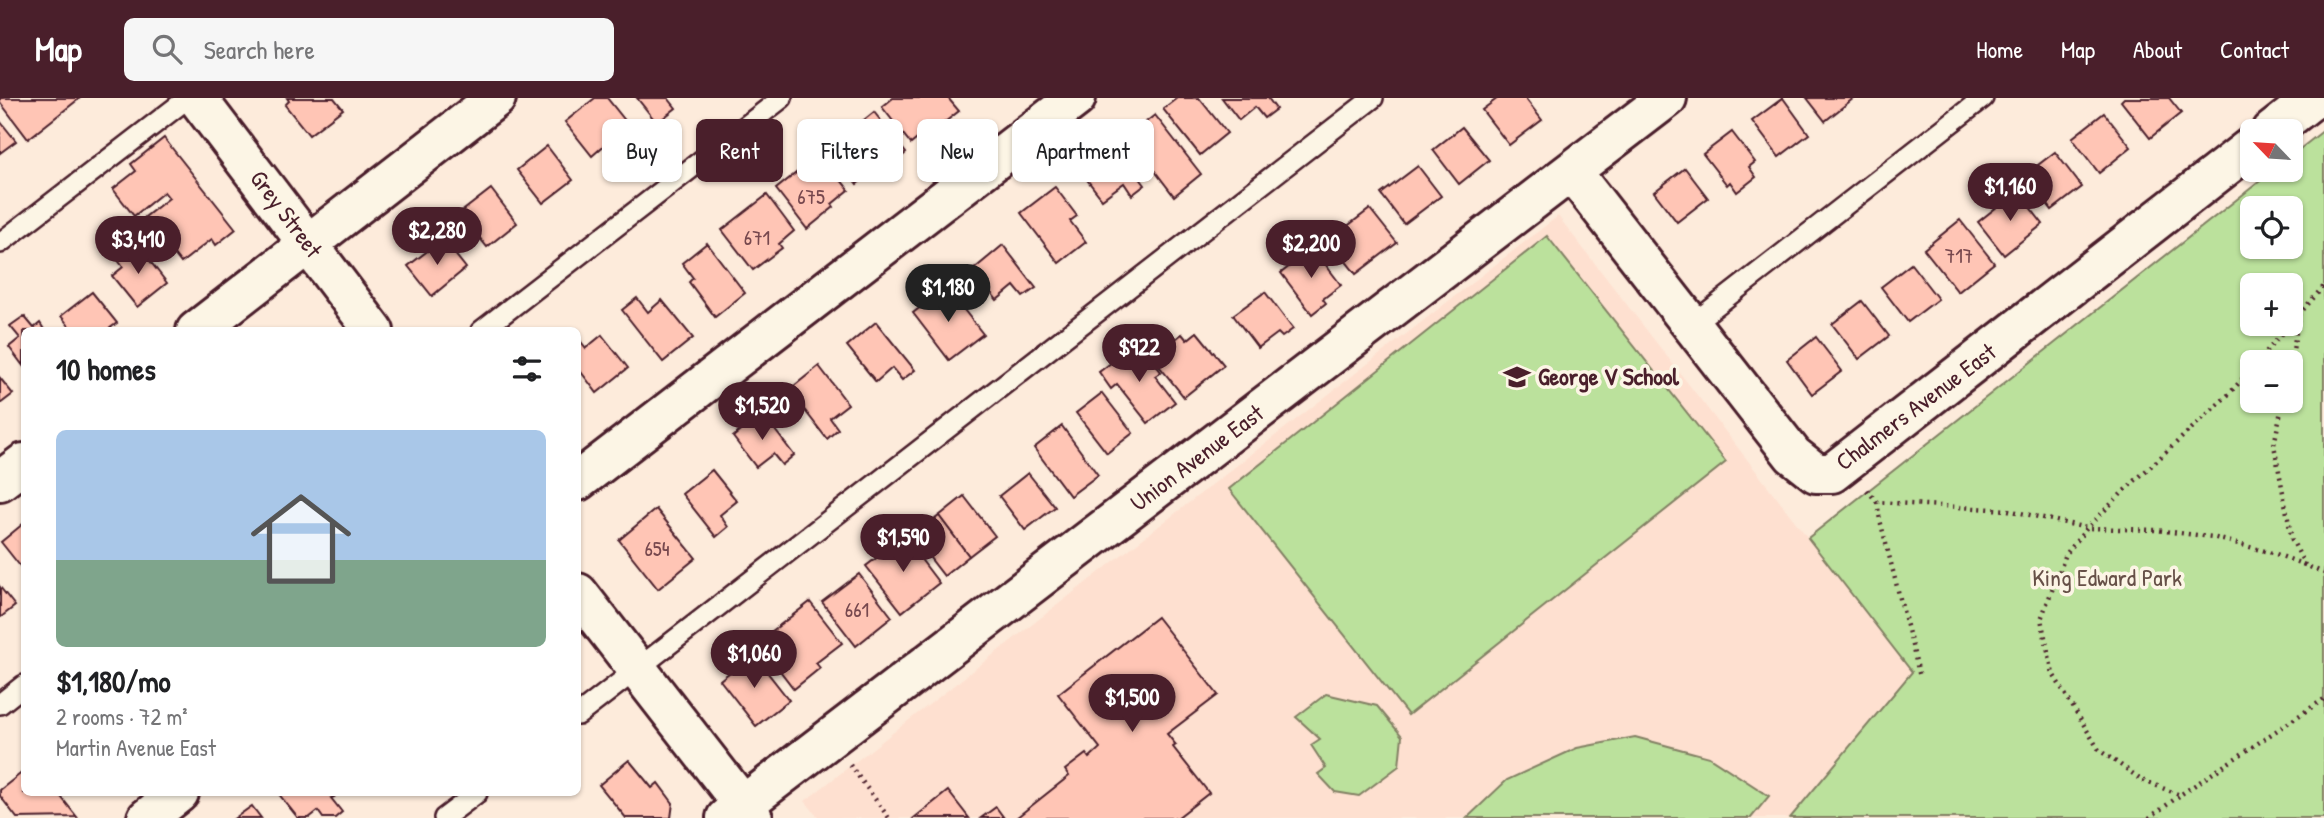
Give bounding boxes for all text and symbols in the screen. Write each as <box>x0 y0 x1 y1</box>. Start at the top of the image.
search box <box>124 18 614 81</box>
text: Map <box>35 27 82 71</box>
icon: search <box>148 30 186 68</box>
text: Search here <box>204 32 315 67</box>
text: Home <box>1976 33 2023 65</box>
text: Map <box>2061 33 2095 65</box>
text: About <box>2133 33 2182 65</box>
text: Contact <box>2220 33 2289 65</box>
chip: Buy <box>602 119 682 182</box>
chip: Rent <box>696 119 783 182</box>
chip: Filters <box>797 119 903 182</box>
chip: New <box>917 119 998 182</box>
chip: Apartment <box>1012 119 1154 182</box>
north arrow <box>2240 119 2303 182</box>
map controls <box>2240 119 2303 413</box>
street label: Grey Street <box>243 163 331 264</box>
pin: $1,160 <box>1953 164 2067 223</box>
text: $1,160 <box>1984 170 2036 201</box>
house number: 675 <box>797 182 825 211</box>
button: locate <box>2240 196 2303 259</box>
pin: $2,280 <box>380 208 494 267</box>
text: $2,280 <box>408 214 466 245</box>
pin: $3,410 <box>81 216 195 276</box>
pin: $2,200 <box>1254 220 1368 280</box>
text: $3,410 <box>111 223 165 254</box>
house number: 671 <box>744 223 770 252</box>
text: $2,200 <box>1282 227 1340 258</box>
house number: 717 <box>1945 241 1973 270</box>
pin: $1,180 <box>891 264 1005 324</box>
text: $1,180 <box>921 271 975 302</box>
button: + <box>2240 273 2303 336</box>
pin: $922 <box>1098 324 1180 384</box>
text: $922 <box>1118 331 1160 362</box>
street label: Chalmers Avenue East <box>1829 335 2003 477</box>
text: 10 homes <box>56 349 156 389</box>
icon: filters <box>508 350 546 388</box>
button: − <box>2240 350 2303 413</box>
place label: George V School <box>1538 360 1679 393</box>
school or university icon: George V School <box>1502 362 1532 392</box>
pin: $1,520 <box>705 382 819 442</box>
text: $1,520 <box>734 389 790 420</box>
street label: Union Avenue East <box>1123 396 1270 518</box>
icon: home <box>238 476 364 602</box>
pin: $1,590 <box>846 514 960 574</box>
text: $1,590 <box>876 521 930 552</box>
house number: 654 <box>644 534 670 563</box>
park label: King Edward Park <box>2032 561 2182 593</box>
house number: 661 <box>845 595 869 624</box>
pin: $1,060 <box>697 630 811 690</box>
text: $1,060 <box>727 637 781 668</box>
text: $1,180/mo <box>56 661 171 701</box>
pin: $1,500 <box>1075 674 1189 734</box>
text: $1,500 <box>1105 681 1160 712</box>
text: 2 rooms · 72 m² <box>56 701 188 732</box>
text: Martin Avenue East <box>56 732 216 763</box>

